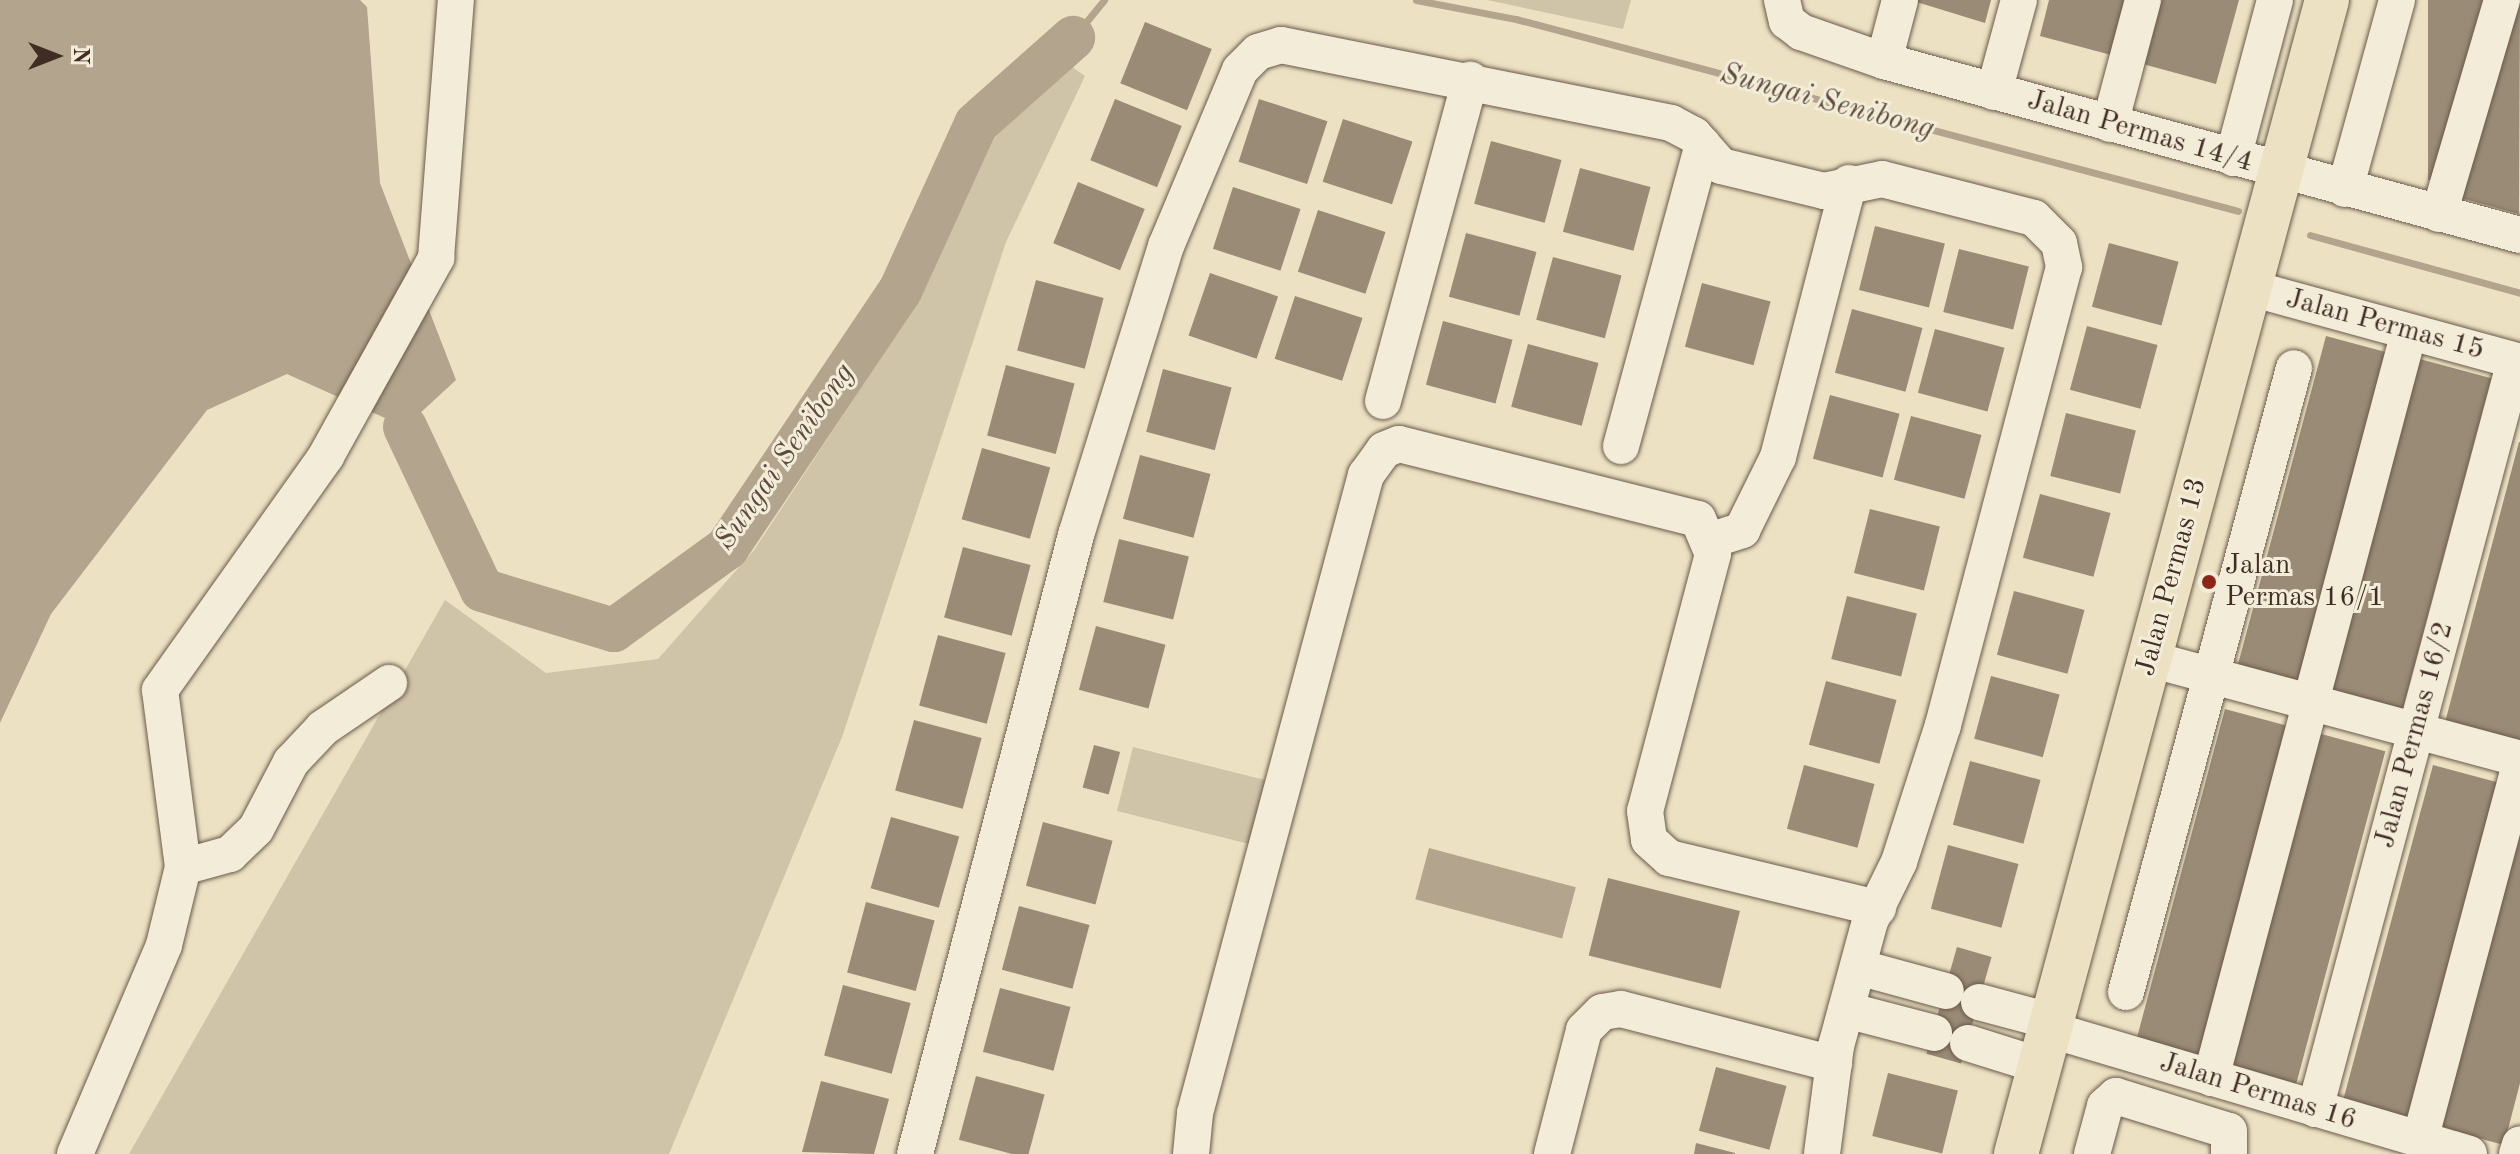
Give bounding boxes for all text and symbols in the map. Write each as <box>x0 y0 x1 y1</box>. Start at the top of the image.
north arrow <box>16 16 96 96</box>
text: N <box>69 48 91 64</box>
water label: Sungai Senibong <box>1716 56 1938 148</box>
street label: Jalan Permas 14/4 <box>2024 84 2256 180</box>
street label: Jalan Permas 15 <box>2282 282 2488 368</box>
water label: Sungai Senibong <box>707 357 863 557</box>
street label: Jalan Permas 13 <box>2129 474 2215 680</box>
place label: Jalan Permas 16/1 <box>2225 549 2384 615</box>
marker: Jalan Permas 16/1 <box>2200 573 2218 591</box>
street label: Jalan Permas 16/2 <box>2369 618 2461 852</box>
street label: Jalan Permas 16 <box>2156 1046 2360 1138</box>

